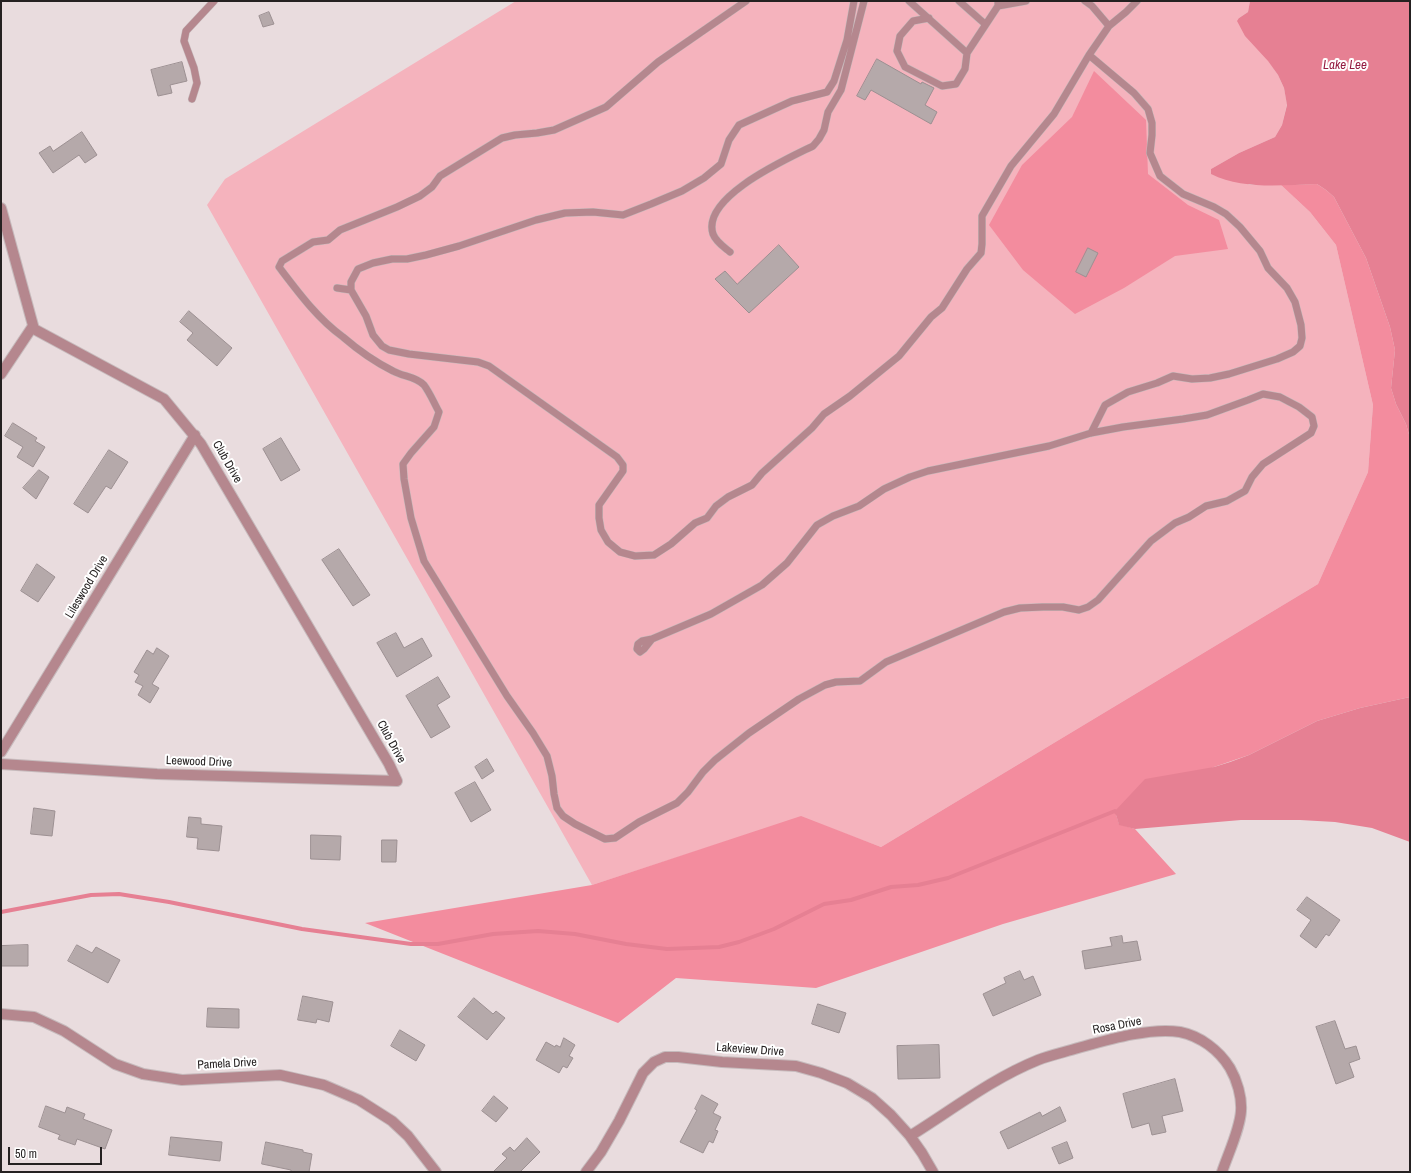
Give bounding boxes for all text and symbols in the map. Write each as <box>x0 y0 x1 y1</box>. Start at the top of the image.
water label: Lake Lee <box>1323 58 1367 74</box>
street label: Club Drive <box>209 438 245 486</box>
street label: Lileswood Drive <box>63 553 111 621</box>
street label: Club Drive <box>373 718 409 766</box>
street label: Leewood Drive <box>166 754 232 770</box>
street label: Rosa Drive <box>1091 1014 1143 1038</box>
street label: Lakeview Drive <box>716 1040 784 1060</box>
street label: Pamela Drive <box>197 1055 257 1073</box>
scale bar <box>10 1139 104 1165</box>
text: 50 m <box>15 1146 37 1162</box>

